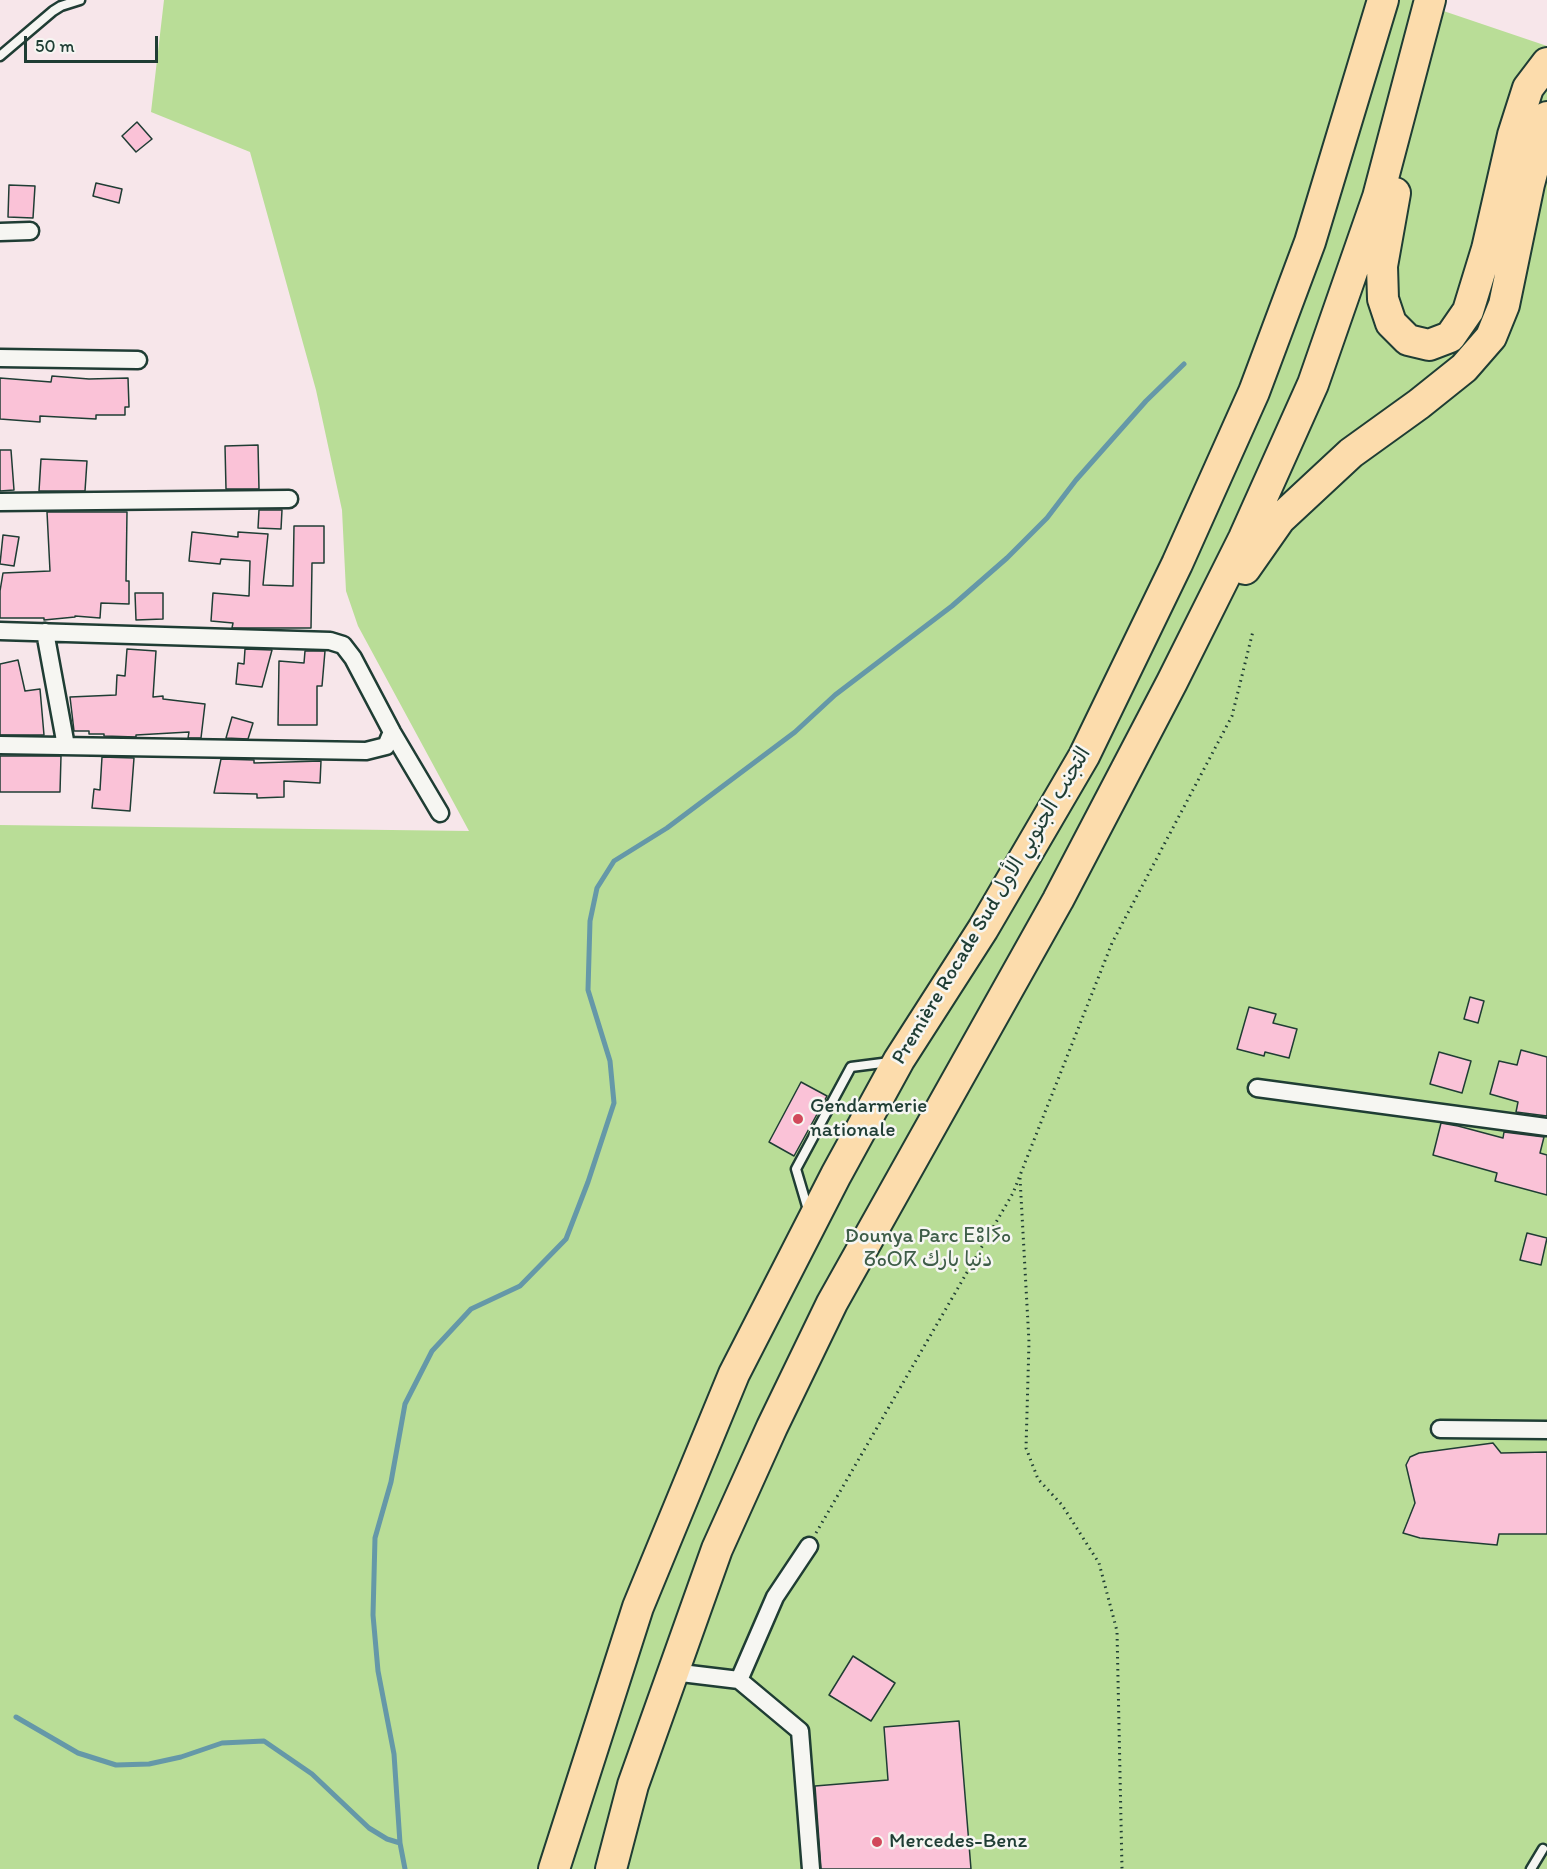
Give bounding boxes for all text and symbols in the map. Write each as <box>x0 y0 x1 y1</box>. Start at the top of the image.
scale bar <box>27 24 160 62</box>
text: 50 m <box>35 35 75 57</box>
street label: Première Rocade Sud التجنب الجنوبي الأول <box>887 743 1097 1069</box>
place label: Gendarmerie nationale <box>810 1094 927 1144</box>
marker: Gendarmerie nationale <box>791 1112 805 1126</box>
park label: Dounya Parc ⴹⵓⵏⵢⴰ ⵒⴰⵔⴽ دنيا بارك <box>845 1224 1011 1274</box>
place label: Mercedes-Benz <box>889 1829 1027 1855</box>
marker: Mercedes-Benz <box>870 1835 884 1849</box>

